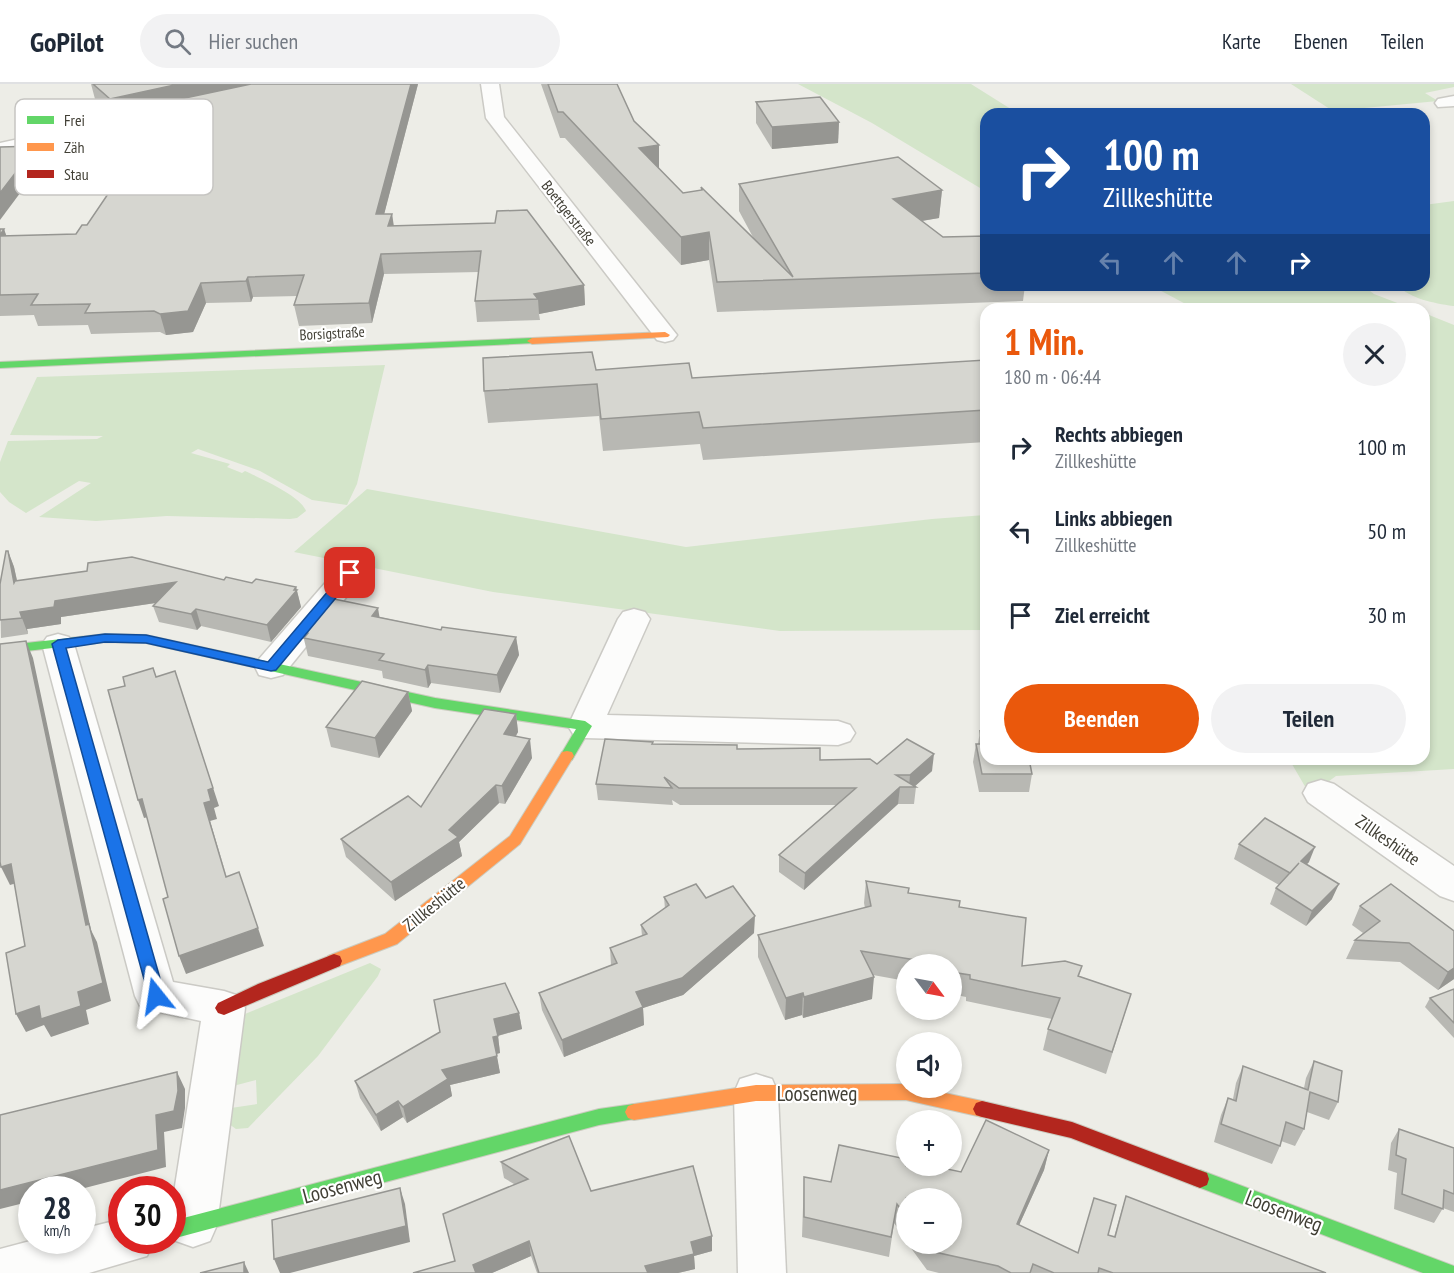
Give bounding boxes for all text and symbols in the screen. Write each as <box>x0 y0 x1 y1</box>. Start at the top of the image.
search box <box>140 14 560 68</box>
text: GoPilot <box>30 23 104 60</box>
icon: search <box>161 25 194 58</box>
text: Hier suchen <box>209 27 298 55</box>
text: Karte <box>1222 28 1261 55</box>
text: Ebenen <box>1294 28 1348 55</box>
text: Teilen <box>1381 28 1424 55</box>
legend <box>15 99 213 195</box>
text: Frei <box>64 110 85 130</box>
text: 100 m <box>1103 127 1200 182</box>
icon: right <box>1004 132 1082 210</box>
text: Zäh <box>64 137 84 157</box>
text: Stau <box>64 164 89 184</box>
street label: Boettgerstraße <box>538 177 600 249</box>
text: Zillkeshütte <box>1103 180 1213 214</box>
icon: left <box>1094 246 1127 279</box>
icon: ahead <box>1157 246 1190 279</box>
icon: ahead <box>1220 246 1253 279</box>
icon: right <box>1283 246 1316 279</box>
text: 1 Min. <box>1004 318 1084 365</box>
street label: Borsigstraße <box>299 322 365 344</box>
button: close <box>1343 323 1406 386</box>
text: 180 m · 06:44 <box>1004 364 1101 390</box>
text: Rechts abbiegen <box>1055 420 1183 448</box>
icon: right <box>1004 431 1037 464</box>
text: 100 m <box>1357 433 1406 461</box>
text: Zillkeshütte <box>1055 448 1137 474</box>
text: Links abbiegen <box>1055 504 1172 532</box>
icon: left <box>1004 515 1037 548</box>
text: 50 m <box>1367 517 1406 545</box>
text: Zillkeshütte <box>1055 532 1137 558</box>
pin <box>324 547 375 598</box>
icon: arrive <box>333 556 366 589</box>
icon: arrive <box>1004 599 1037 632</box>
text: Ziel erreicht <box>1055 601 1150 629</box>
text: 30 m <box>1367 601 1406 629</box>
button: Beenden <box>1004 684 1199 753</box>
button: Teilen <box>1211 684 1406 753</box>
street label: Zillkeshütte <box>1351 810 1425 870</box>
street label: Zillkeshütte <box>398 872 470 936</box>
north arrow <box>896 954 962 1020</box>
map controls <box>896 954 962 1254</box>
position arrow <box>124 964 188 1028</box>
button: sound <box>896 1032 962 1098</box>
street label: Loosenweg <box>777 1080 857 1107</box>
button: + <box>896 1110 962 1176</box>
street label: Loosenweg <box>300 1163 384 1209</box>
speed limit sign: 30 <box>108 1176 186 1254</box>
street label: Loosenweg <box>1241 1184 1327 1238</box>
text: 28 <box>43 1188 71 1227</box>
button: − <box>896 1188 962 1254</box>
text: km/h <box>44 1221 70 1240</box>

